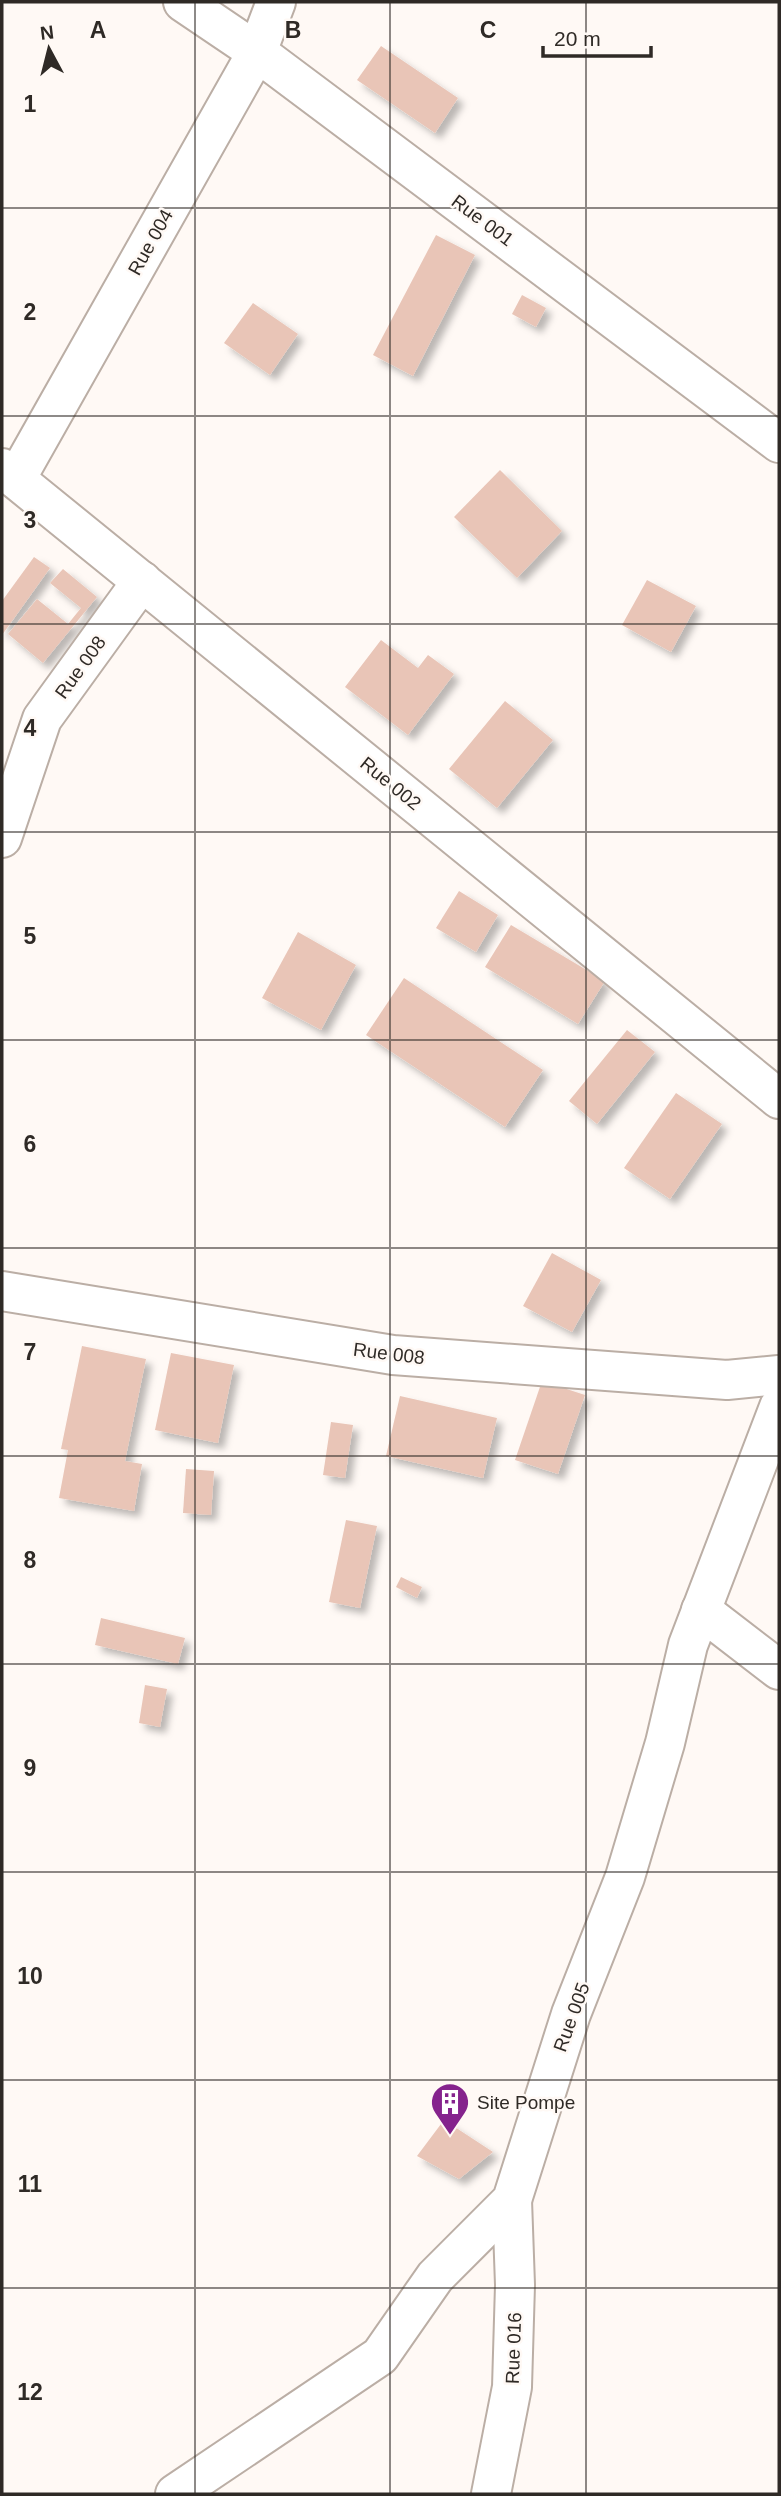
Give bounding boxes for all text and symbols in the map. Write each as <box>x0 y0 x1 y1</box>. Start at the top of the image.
north arrow <box>14 14 84 84</box>
scale bar <box>543 14 652 58</box>
text: A <box>90 17 106 43</box>
text: B <box>285 17 301 43</box>
text: C <box>480 17 496 43</box>
text: N <box>39 21 55 44</box>
text: 20 m <box>554 27 601 50</box>
text: 1 <box>24 91 37 117</box>
street label: Rue 001 <box>448 190 518 250</box>
street label: Rue 004 <box>124 205 177 279</box>
text: 2 <box>24 299 36 325</box>
text: 3 <box>24 507 36 533</box>
street label: Rue 008 <box>51 632 110 703</box>
text: 4 <box>24 715 37 741</box>
street label: Rue 002 <box>356 753 425 814</box>
text: 5 <box>24 923 37 949</box>
text: 6 <box>24 1131 36 1157</box>
text: 7 <box>24 1339 36 1365</box>
street label: Rue 008 <box>352 1339 426 1368</box>
text: 8 <box>24 1547 37 1573</box>
text: 9 <box>24 1755 36 1781</box>
text: 10 <box>17 1963 43 1989</box>
street label: Rue 005 <box>549 1980 594 2055</box>
building icon: Site Pompe <box>429 2081 471 2136</box>
place label: Site Pompe <box>477 2092 575 2113</box>
text: 11 <box>18 2171 42 2197</box>
street label: Rue 016 <box>502 2312 525 2384</box>
text: 12 <box>17 2379 43 2405</box>

